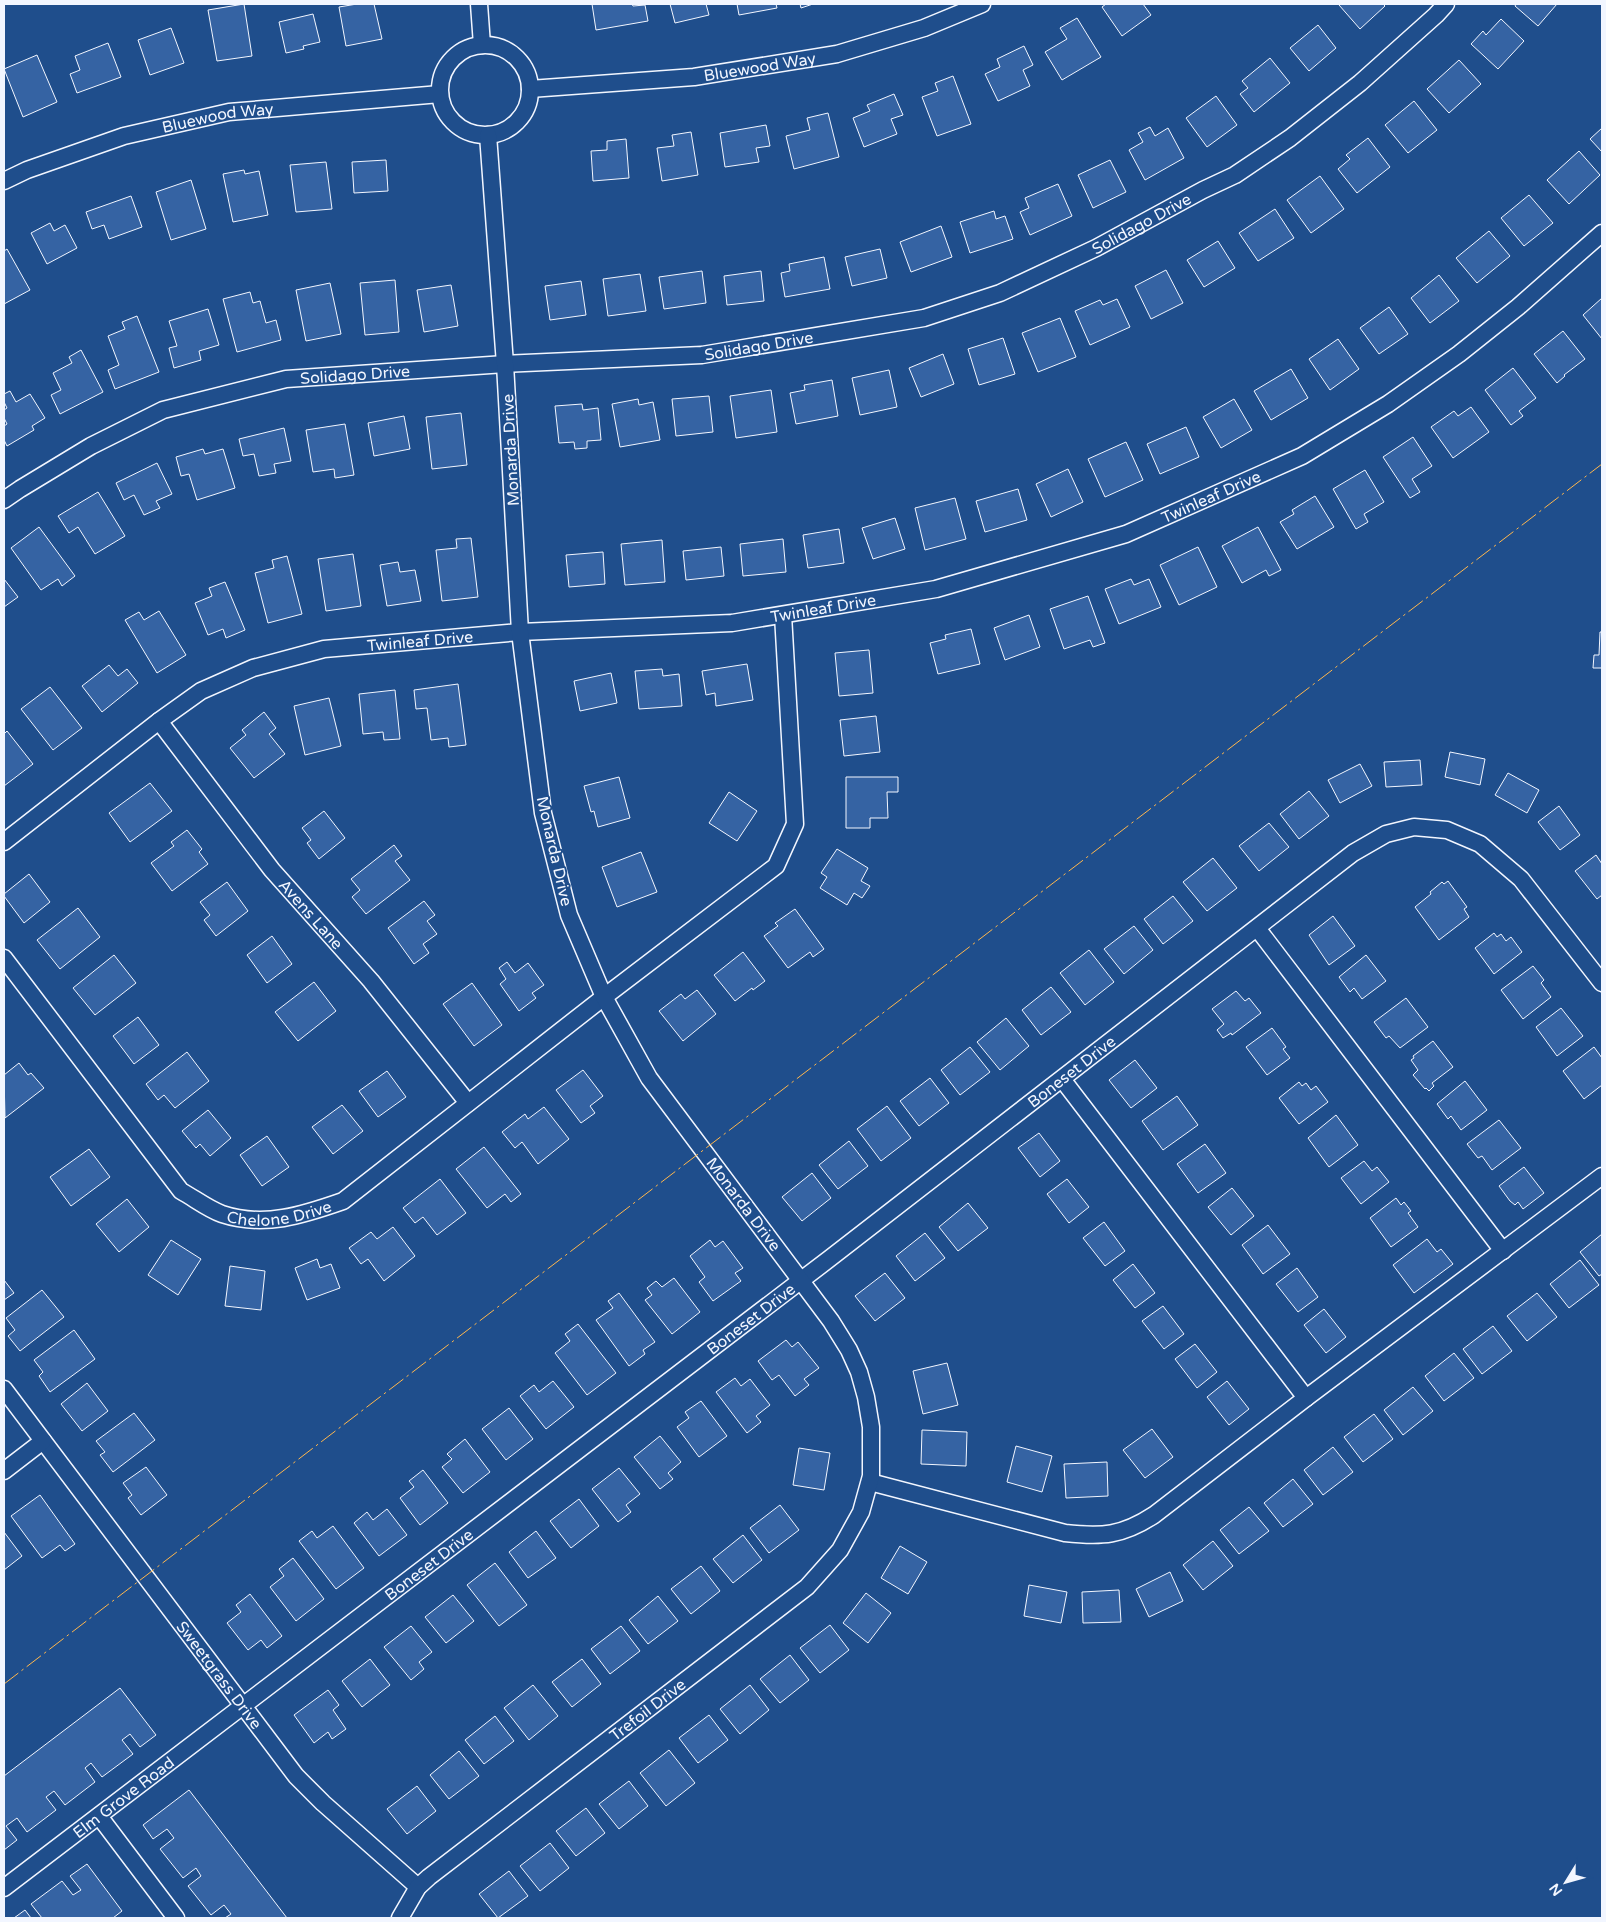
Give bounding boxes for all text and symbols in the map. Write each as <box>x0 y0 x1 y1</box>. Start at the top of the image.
street label: Bluewood Way <box>702 49 818 86</box>
street label: Bluewood Way <box>160 99 275 138</box>
street label: Solidago Drive <box>1089 189 1195 259</box>
street label: Solidago Drive <box>703 328 815 365</box>
street label: Solidago Drive <box>300 362 411 389</box>
street label: Monarda Drive <box>498 393 524 507</box>
street label: Twinleaf Drive <box>1159 467 1264 528</box>
street label: Twinleaf Drive <box>769 590 878 627</box>
street label: Twinleaf Drive <box>366 627 474 656</box>
street label: Monarda Drive <box>532 794 576 908</box>
street label: Avens Lane <box>274 875 347 954</box>
street label: Boneset Drive <box>1024 1032 1120 1112</box>
street label: Monarda Drive <box>701 1154 785 1255</box>
street label: Chelone Drive <box>225 1197 334 1231</box>
street label: Boneset Drive <box>703 1279 800 1360</box>
street label: Boneset Drive <box>381 1525 477 1605</box>
street label: Sweetgrass Drive <box>172 1617 266 1733</box>
street label: Trefoil Drive <box>606 1675 690 1746</box>
street label: Elm Grove Road <box>69 1753 179 1843</box>
north arrow <box>1541 1857 1591 1907</box>
text: N <box>1546 1880 1566 1899</box>

